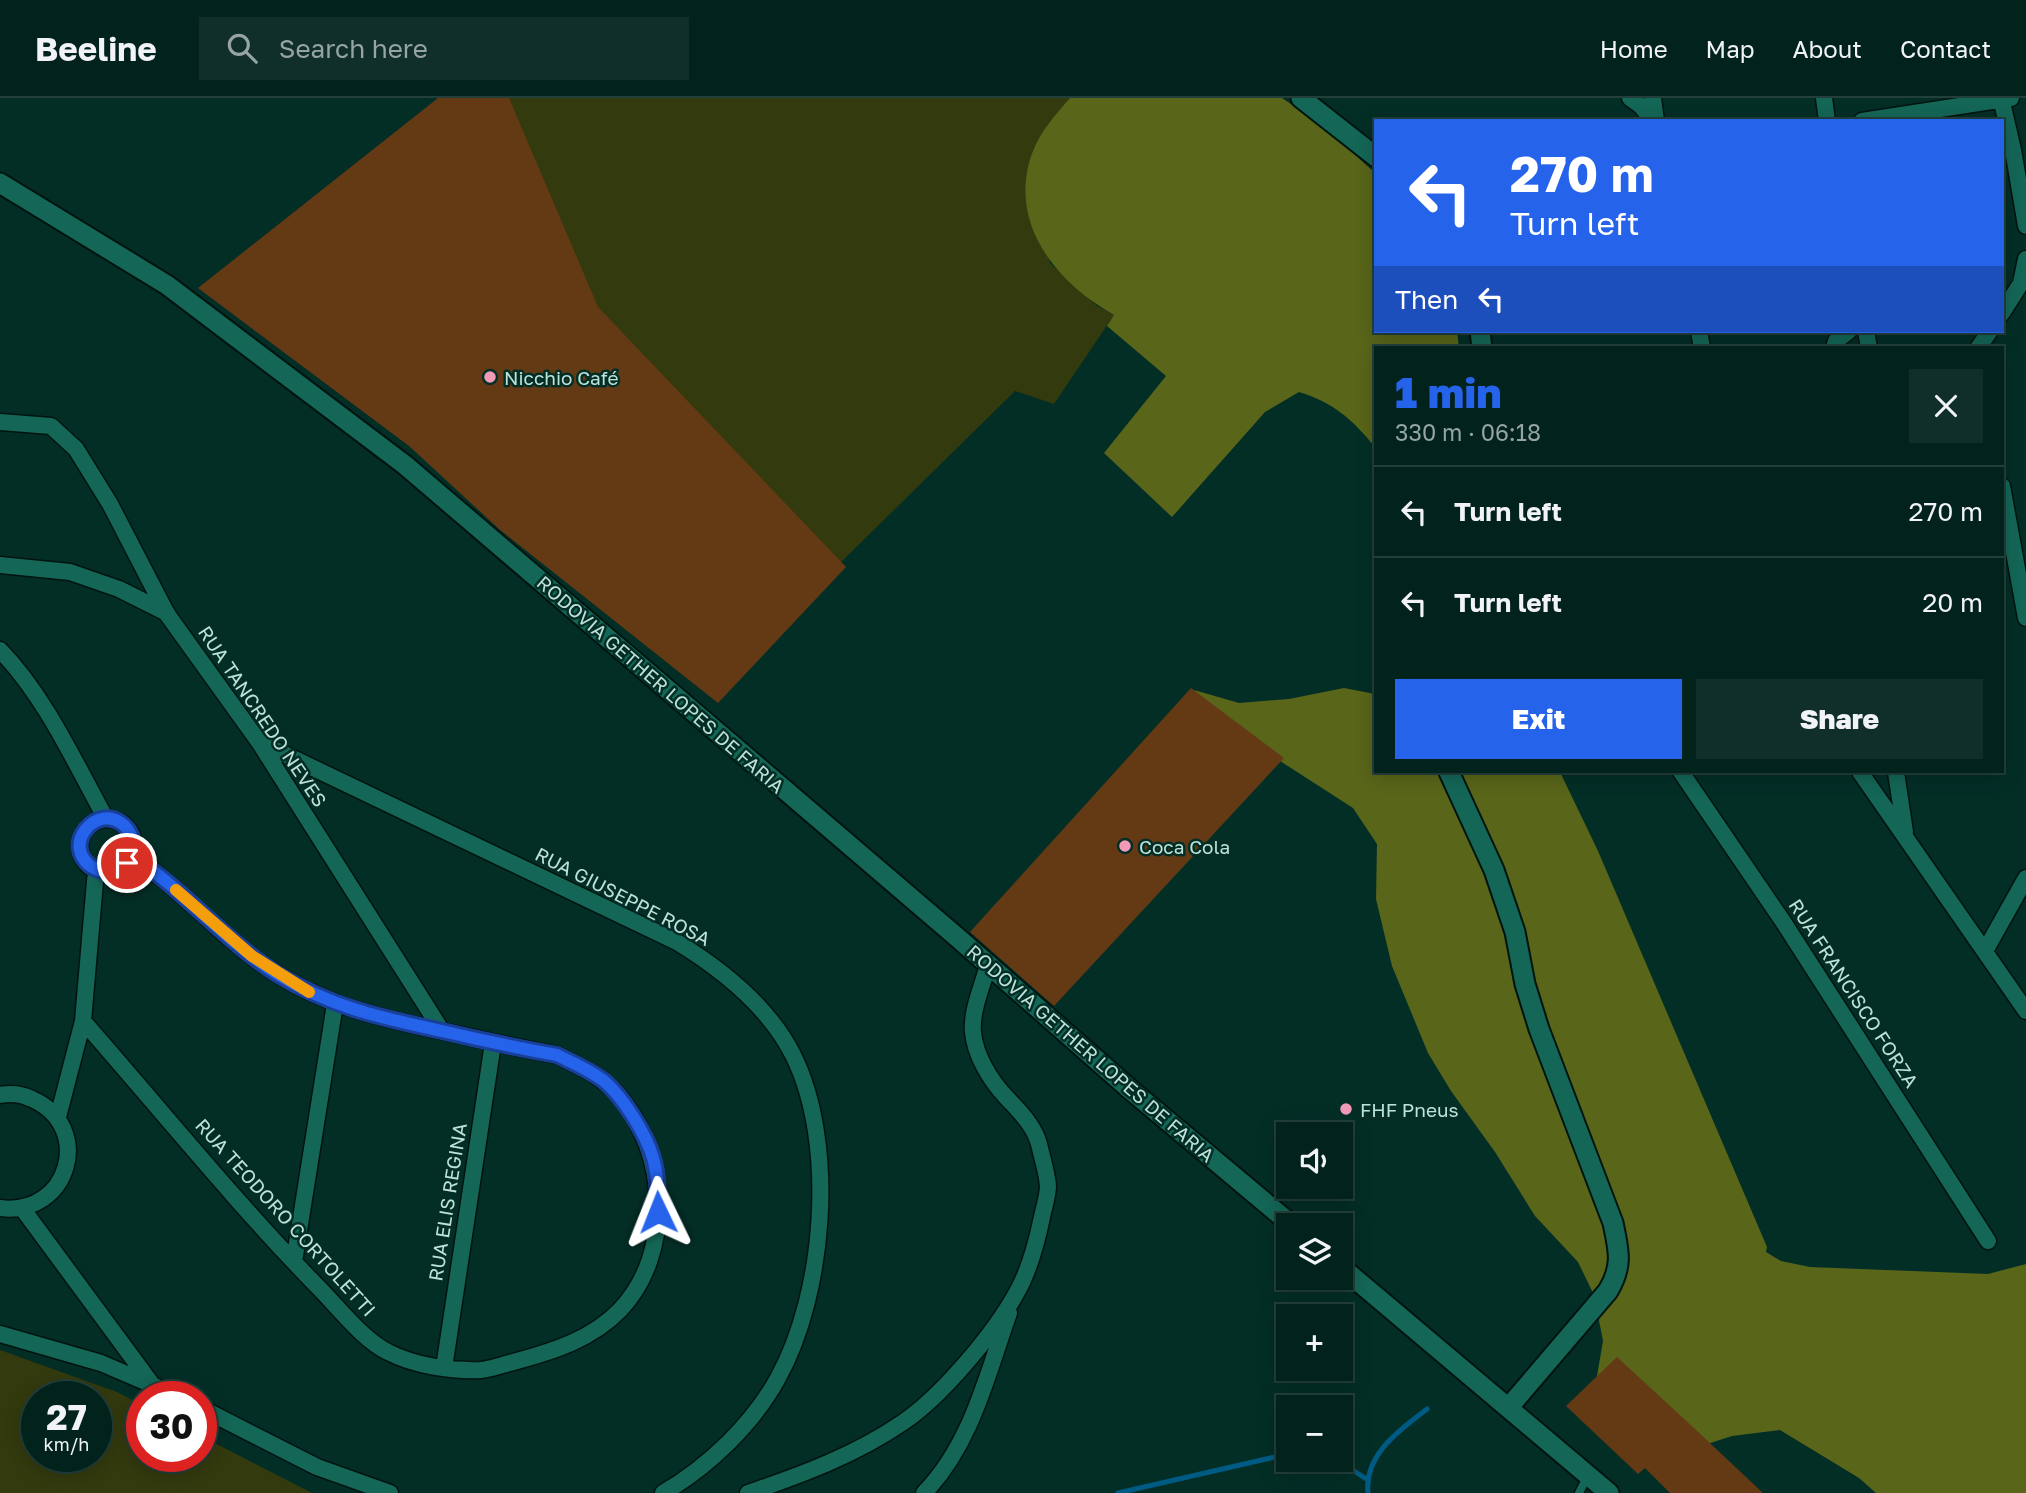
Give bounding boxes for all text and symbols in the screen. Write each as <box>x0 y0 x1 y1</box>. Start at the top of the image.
search box <box>199 17 689 80</box>
text: Beeline <box>35 29 157 68</box>
icon: search <box>223 29 261 67</box>
text: Search here <box>279 33 428 64</box>
text: Home <box>1600 34 1668 63</box>
text: Map <box>1706 34 1755 63</box>
text: About <box>1793 34 1862 63</box>
text: Contact <box>1900 34 1991 63</box>
text: 270 m <box>1510 144 1654 203</box>
icon: left <box>1395 147 1486 238</box>
text: Turn left <box>1510 204 1639 242</box>
icon: left <box>1472 280 1510 318</box>
text: Then <box>1395 284 1458 315</box>
place label: Nicchio Café <box>504 366 619 389</box>
text: 1 min <box>1395 367 1502 417</box>
marker: Nicchio Café <box>482 369 498 385</box>
button: close <box>1909 369 1983 443</box>
text: 330 m · 06:18 <box>1395 418 1541 446</box>
icon: left <box>1395 493 1433 531</box>
text: Turn left <box>1454 496 1562 527</box>
text: 270 m <box>1909 496 1983 527</box>
street label: RODOVIA GETHER LOPES DE FARIA <box>533 570 790 798</box>
icon: left <box>1395 584 1433 622</box>
text: Turn left <box>1454 587 1562 618</box>
text: 20 m <box>1922 587 1983 618</box>
street label: RUA TANCREDO NEVES <box>194 621 332 811</box>
button: Exit <box>1395 679 1682 759</box>
button: Share <box>1696 679 1983 759</box>
pin <box>97 833 157 893</box>
place label: Coca Cola <box>1139 835 1230 858</box>
marker: Coca Cola <box>1117 838 1133 854</box>
street label: RUA GIUSEPPE ROSA <box>532 842 715 950</box>
icon: arrive <box>108 844 146 882</box>
street label: RUA FRANCISCO FORZA <box>1784 894 1924 1092</box>
street label: RODOVIA GETHER LOPES DE FARIA <box>963 939 1220 1167</box>
place label: FHF Pneus <box>1360 1098 1459 1121</box>
marker: FHF Pneus <box>1338 1101 1354 1117</box>
street label: RUA TEODORO CORTOLETTI <box>191 1113 381 1321</box>
street label: RUA ELIS REGINA <box>423 1121 471 1283</box>
map controls <box>1276 1122 1353 1472</box>
button: sound <box>1276 1122 1353 1199</box>
position arrow <box>621 1175 695 1249</box>
button: layers <box>1276 1213 1353 1290</box>
button: + <box>1276 1304 1353 1381</box>
speed limit sign: 30 <box>126 1381 217 1472</box>
button: − <box>1276 1395 1353 1472</box>
text: 27 <box>46 1396 87 1438</box>
text: km/h <box>44 1433 89 1455</box>

